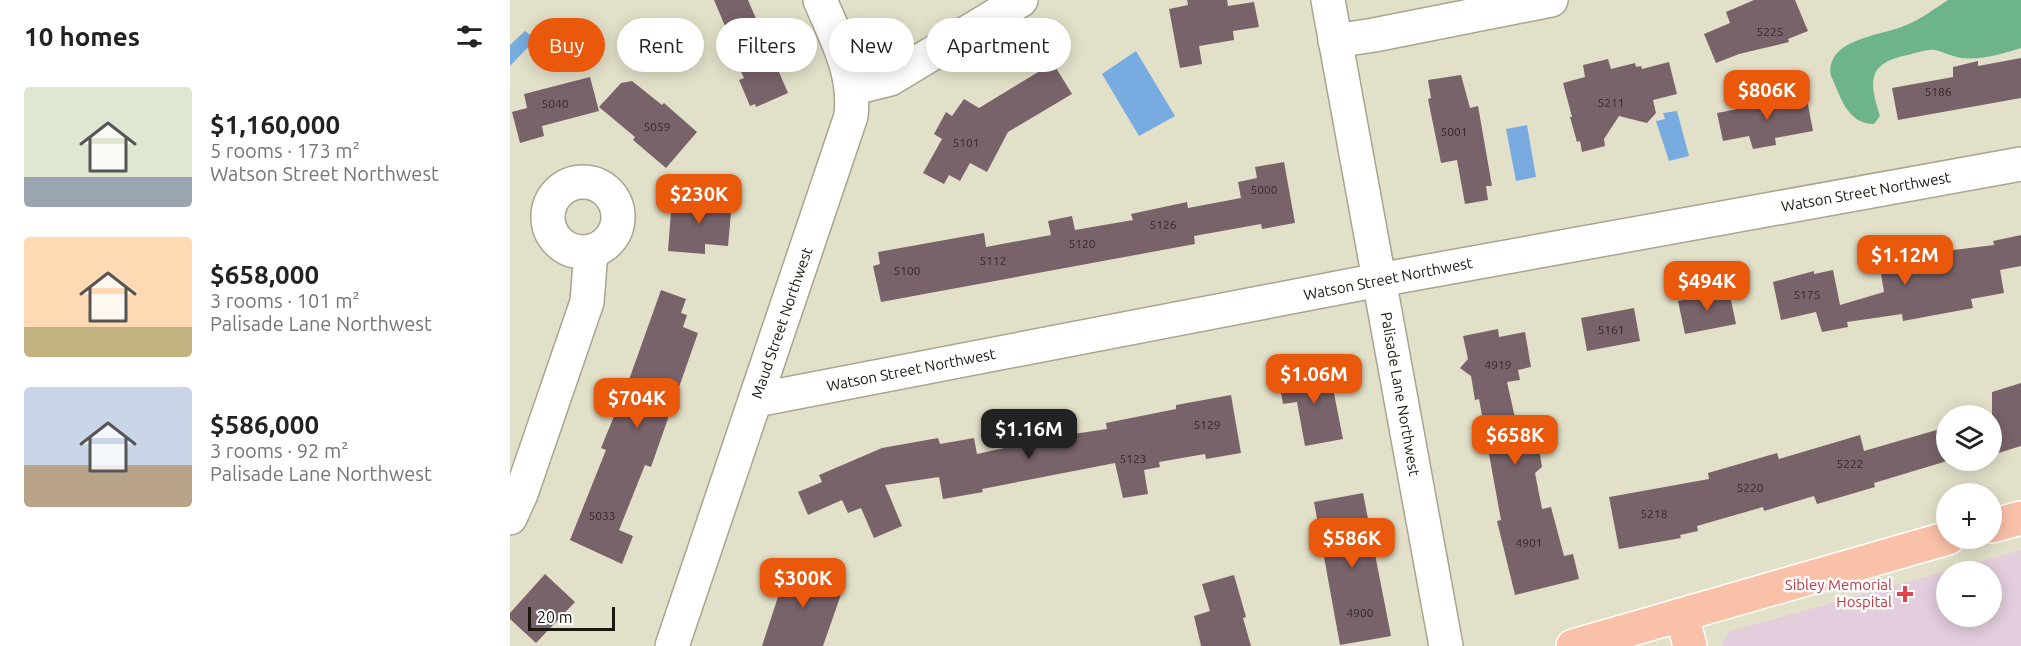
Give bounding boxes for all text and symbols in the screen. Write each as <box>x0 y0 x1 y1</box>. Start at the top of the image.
chip: Buy <box>528 18 605 72</box>
chip: Rent <box>617 18 704 72</box>
chip: Filters <box>716 18 817 72</box>
chip: New <box>829 18 914 72</box>
chip: Apartment <box>926 18 1071 72</box>
icon: filters <box>453 20 486 53</box>
text: 10 homes <box>24 22 140 51</box>
house number: 5225 <box>1756 25 1784 38</box>
pin: $806K <box>1725 70 1809 121</box>
text: $806K <box>1738 78 1796 101</box>
house number: 5186 <box>1924 85 1952 98</box>
house number: 5211 <box>1597 96 1625 109</box>
house number: 5040 <box>541 97 569 110</box>
text: $1,160,000 <box>210 110 340 139</box>
icon: home <box>72 111 144 183</box>
house number: 5059 <box>643 120 671 133</box>
house number: 5001 <box>1440 125 1468 138</box>
house number: 5101 <box>952 136 980 149</box>
text: 5 rooms · 173 m² <box>210 139 360 162</box>
text: Watson Street Northwest <box>210 162 439 185</box>
street label: Watson Street Northwest <box>1780 168 1952 215</box>
pin: $230K <box>657 174 741 225</box>
text: $230K <box>670 182 728 205</box>
house number: 5000 <box>1250 183 1278 196</box>
house number: 5126 <box>1149 218 1177 231</box>
pin: $1.12M <box>1856 235 1954 286</box>
house number: 5120 <box>1068 237 1096 250</box>
text: $1.12M <box>1871 243 1939 266</box>
street label: Maud Street Northwest <box>748 245 815 401</box>
house number: 5112 <box>979 254 1007 267</box>
street label: Watson Street Northwest <box>1302 254 1474 303</box>
text: $658,000 <box>210 260 319 289</box>
icon: home <box>72 261 144 333</box>
pin: $494K <box>1665 261 1749 312</box>
house number: 5100 <box>893 264 921 277</box>
text: $494K <box>1678 269 1736 292</box>
house number: 5175 <box>1793 288 1821 301</box>
text: 3 rooms · 101 m² <box>210 289 360 312</box>
street label: Palisade Lane Northwest <box>1378 310 1423 477</box>
text: Palisade Lane Northwest <box>210 312 432 335</box>
house number: 5161 <box>1597 323 1625 336</box>
street label: Watson Street Northwest <box>825 345 997 394</box>
pin: $1.06M <box>1265 354 1363 405</box>
house number: 4919 <box>1484 358 1512 371</box>
text: $1.06M <box>1280 362 1348 385</box>
pin: $704K <box>595 378 679 429</box>
text: $704K <box>608 386 666 409</box>
map controls <box>1936 405 2002 627</box>
button: layers <box>1936 405 2002 471</box>
pin: $1.16M <box>980 409 1078 460</box>
text: $586,000 <box>210 410 319 439</box>
icon: home <box>72 411 144 483</box>
pin: $658K <box>1473 415 1557 466</box>
text: $1.16M <box>995 417 1063 440</box>
house number: 5129 <box>1193 418 1221 431</box>
text: $658K <box>1486 423 1544 446</box>
text: 3 rooms · 92 m² <box>210 439 348 462</box>
house number: 5123 <box>1119 452 1147 465</box>
house number: 5222 <box>1836 457 1864 470</box>
text: Palisade Lane Northwest <box>210 462 432 485</box>
house number: 5220 <box>1736 481 1764 494</box>
button: + <box>1936 483 2002 549</box>
house number: 5218 <box>1640 507 1668 520</box>
house number: 5033 <box>588 509 616 522</box>
pin: $586K <box>1310 518 1394 569</box>
text: $586K <box>1323 526 1381 549</box>
house number: 4901 <box>1515 536 1543 549</box>
pin: $300K <box>761 558 845 609</box>
button: − <box>1936 561 2002 627</box>
text: $300K <box>774 566 832 589</box>
place label: Sibley Memorial Hospital <box>1785 576 1892 610</box>
marker: Sibley Memorial Hospital <box>1896 585 1914 603</box>
scale bar <box>528 604 615 632</box>
house number: 4900 <box>1346 606 1374 619</box>
text: 20 m <box>537 608 573 626</box>

